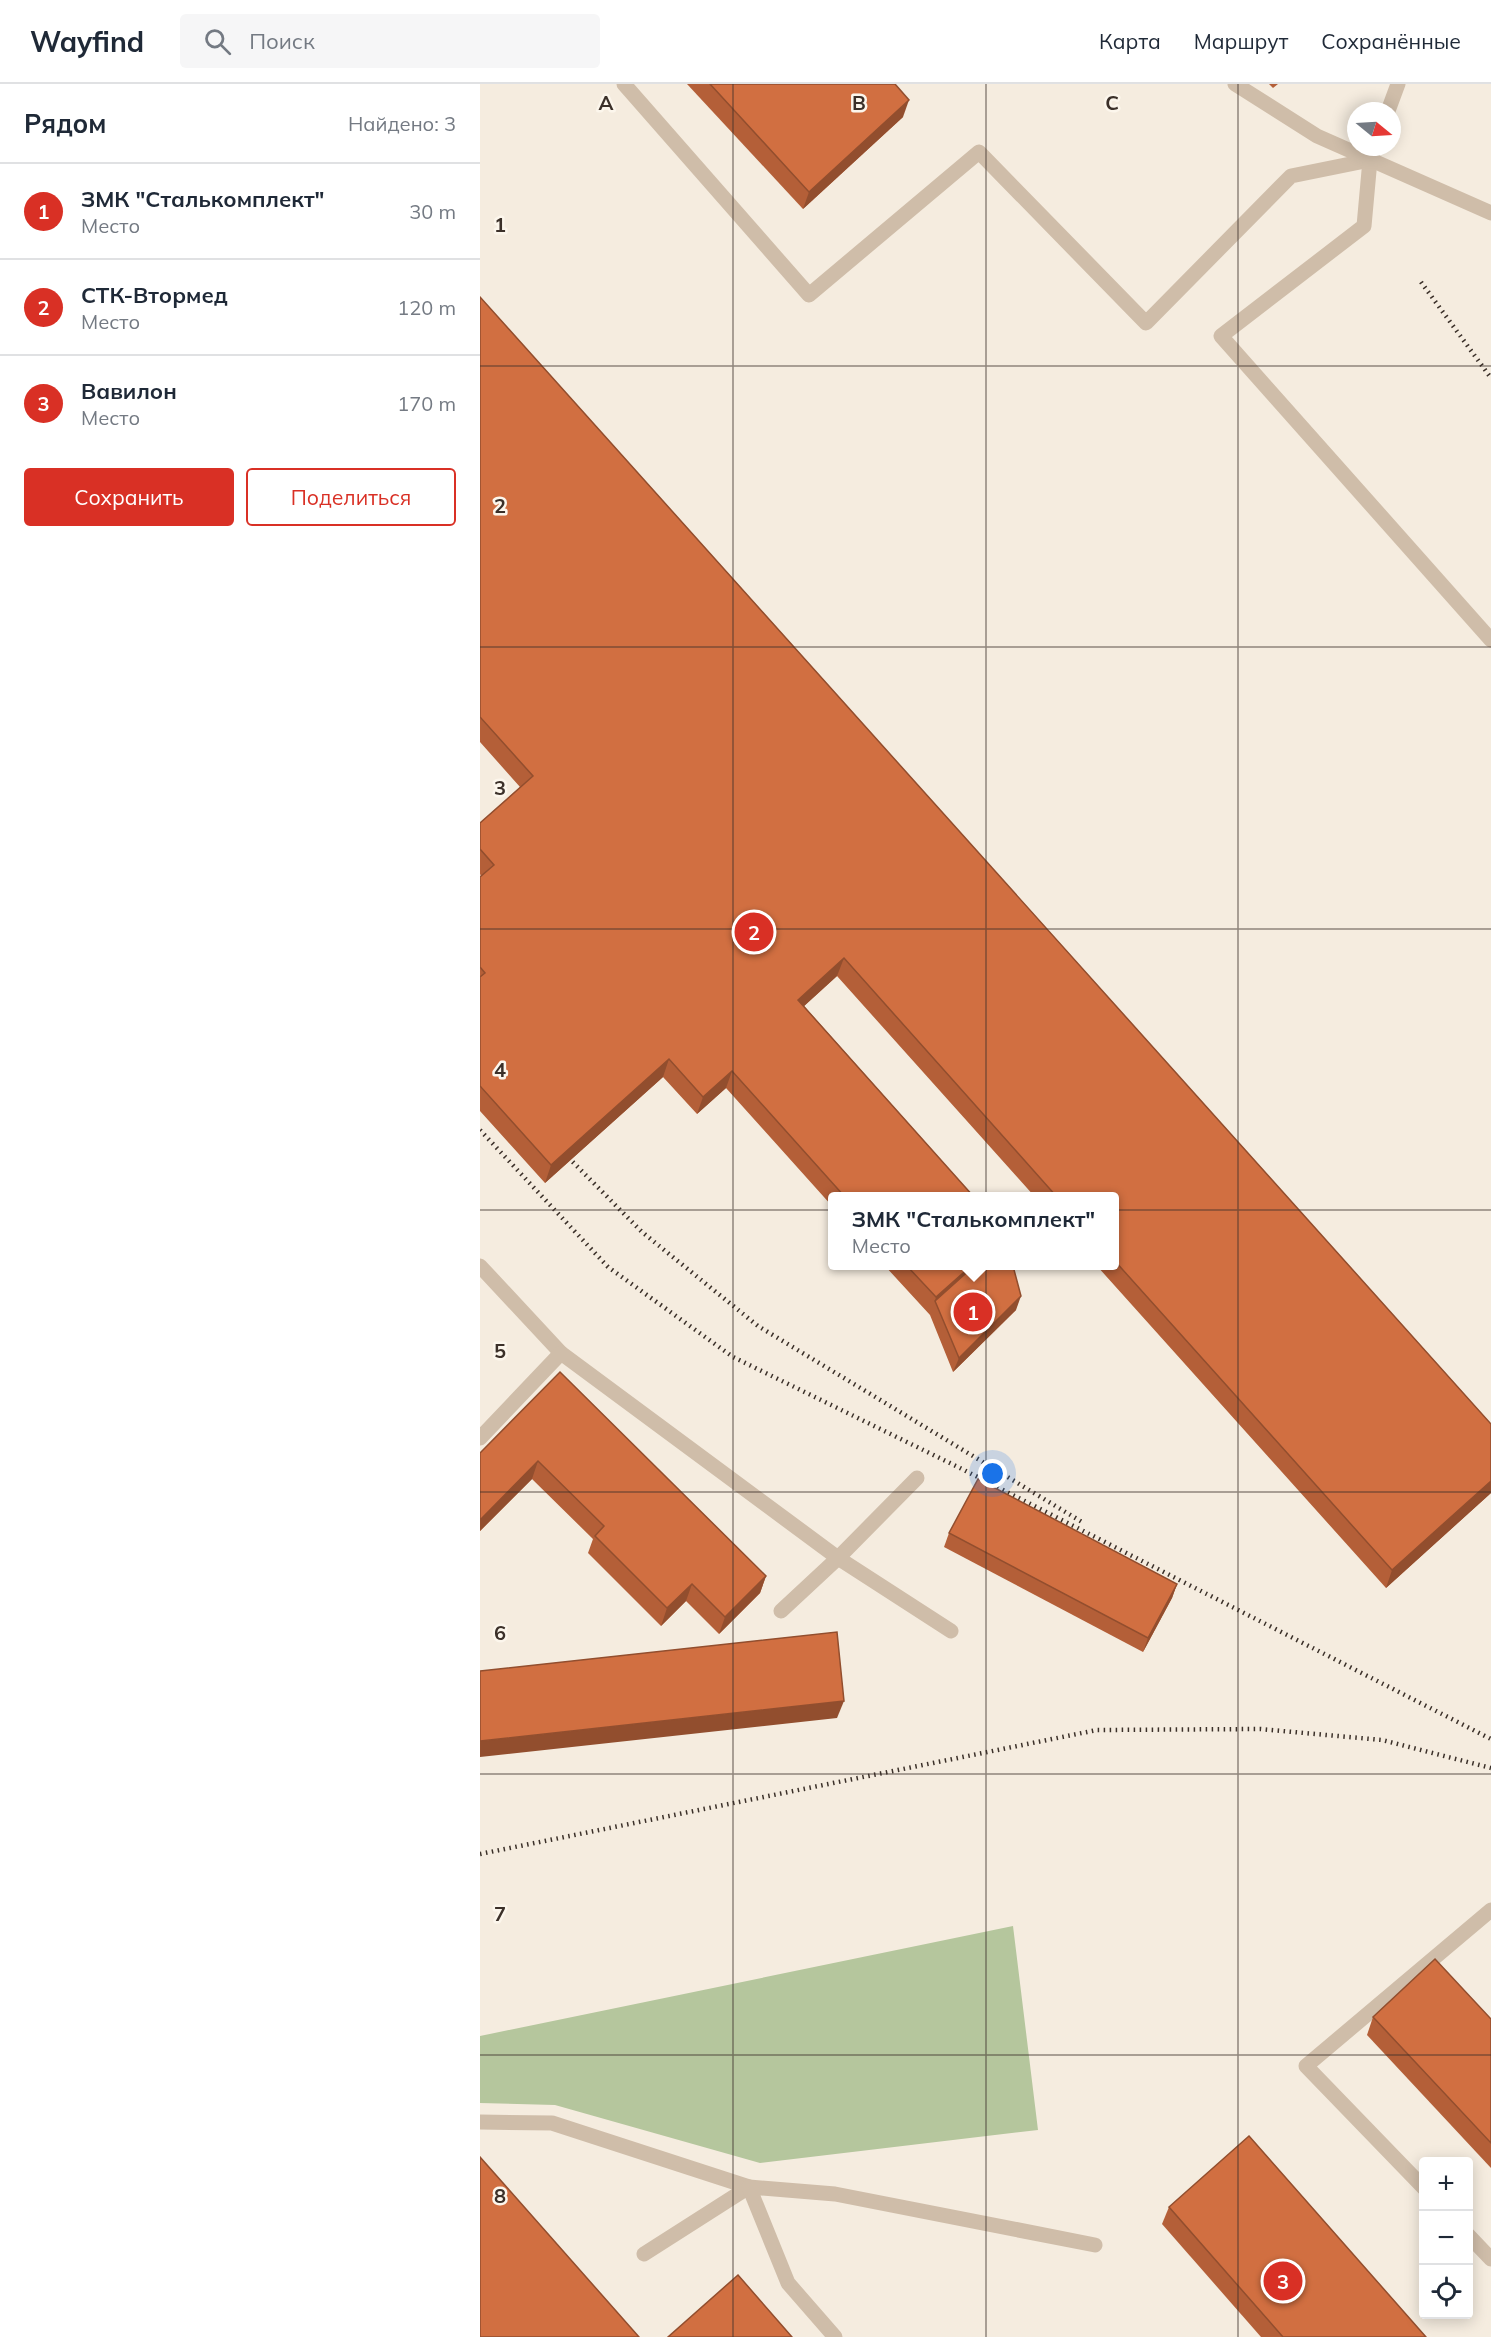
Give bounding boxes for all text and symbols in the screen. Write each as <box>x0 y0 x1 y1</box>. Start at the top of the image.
search box <box>180 14 600 68</box>
text: Wayfind <box>30 24 144 59</box>
icon: search <box>201 25 234 58</box>
text: Поиск <box>249 27 315 55</box>
text: Карта <box>1099 28 1161 54</box>
text: Маршрут <box>1194 28 1288 54</box>
text: Сохранённые <box>1321 28 1461 54</box>
text: A <box>599 90 614 115</box>
text: B <box>852 90 866 115</box>
text: C <box>1105 90 1119 115</box>
north arrow <box>1347 102 1401 156</box>
text: Рядом <box>24 107 107 140</box>
text: Найдено: 3 <box>348 111 456 136</box>
text: ЗМК "Сталькомплект" <box>81 185 324 213</box>
text: 1 <box>38 199 50 224</box>
text: 30 m <box>409 199 456 224</box>
text: 1 <box>494 212 506 237</box>
text: Место <box>81 213 140 238</box>
text: СТК-Втормед <box>81 281 228 309</box>
text: 2 <box>38 295 50 320</box>
text: 120 m <box>397 295 456 320</box>
text: Место <box>81 309 140 334</box>
text: Вавилон <box>81 377 177 405</box>
text: 3 <box>38 391 50 416</box>
text: 170 m <box>397 391 456 416</box>
text: Место <box>81 405 140 430</box>
button: Сохранить <box>24 468 234 526</box>
button: Поделиться <box>246 468 456 526</box>
text: 2 <box>494 493 506 518</box>
text: 3 <box>494 775 506 800</box>
pin: 2 <box>734 910 774 954</box>
text: 4 <box>494 1057 506 1082</box>
popup <box>828 1192 1119 1270</box>
text: ЗМК "Сталькомплект" <box>852 1205 1095 1233</box>
text: Место <box>852 1233 911 1258</box>
pin: 1 <box>954 1290 992 1334</box>
text: 5 <box>494 1338 506 1363</box>
your location <box>978 1459 1007 1488</box>
text: 6 <box>494 1620 506 1645</box>
text: 7 <box>494 1901 506 1926</box>
map controls <box>1419 2157 1473 2319</box>
button: + <box>1419 2157 1473 2211</box>
text: 8 <box>494 2183 506 2208</box>
button: − <box>1419 2211 1473 2265</box>
pin: 3 <box>1264 2258 1302 2304</box>
button: locate <box>1419 2265 1473 2319</box>

